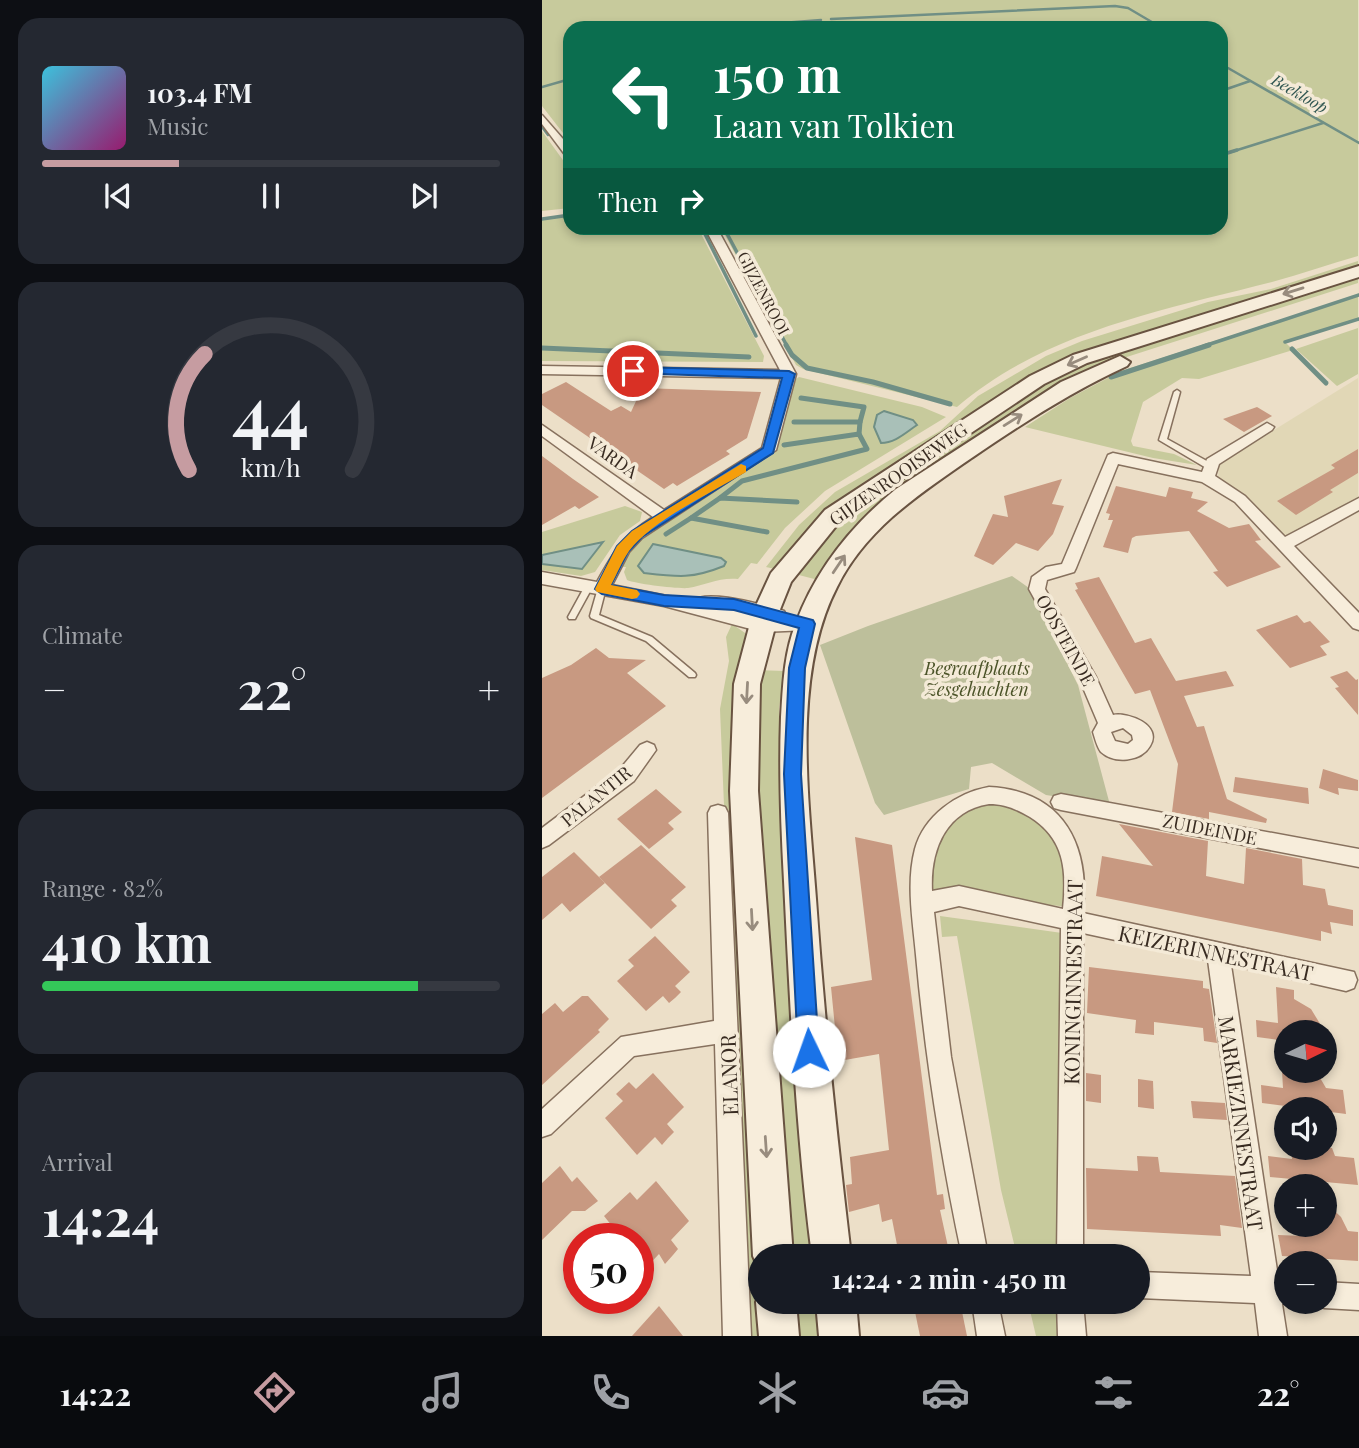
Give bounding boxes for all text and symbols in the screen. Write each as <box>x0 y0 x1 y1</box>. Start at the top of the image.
text: 150 m <box>713 40 841 105</box>
icon: left <box>598 49 689 140</box>
water label: Beekloop <box>1267 68 1332 117</box>
text: 103.4 FM <box>147 75 252 110</box>
text: Laan van Tolkien <box>713 103 955 146</box>
text: Music <box>147 110 208 141</box>
icon: previous <box>99 177 137 215</box>
icon: pause <box>252 177 290 215</box>
icon: next <box>405 177 443 215</box>
icon: right <box>672 182 710 220</box>
text: Then <box>598 184 658 219</box>
street label: GIJZENROOI <box>733 248 795 338</box>
one-way arrow <box>1283 286 1305 298</box>
pin <box>603 341 663 401</box>
icon: arrive <box>614 352 652 390</box>
one-way arrow <box>1067 355 1088 368</box>
text: 44 <box>233 362 309 459</box>
one-way arrow <box>1002 413 1022 427</box>
street label: GIJZENROOISEWEG <box>824 417 972 531</box>
street label: VARDA <box>582 430 644 484</box>
text: km/h <box>241 450 301 483</box>
one-way arrow <box>832 555 846 574</box>
street label: OOSTEINDE <box>1031 590 1101 690</box>
text: Climate <box>42 619 123 650</box>
text: 22° <box>238 654 307 723</box>
park label: Begraafplaats Zesgehuchten <box>923 656 1030 701</box>
text: − <box>42 663 67 714</box>
text: + <box>478 663 500 714</box>
one-way arrow <box>740 681 753 704</box>
street label: PALANTIR <box>556 760 636 832</box>
street label: ZUIDEINDE <box>1161 808 1259 850</box>
text: Range · 82% <box>42 872 163 903</box>
street label: KONINGINNESTRAAT <box>1056 879 1088 1085</box>
text: 410 km <box>42 907 212 976</box>
one-way arrow <box>746 908 759 931</box>
street label: KEIZERINNESTRAAT <box>1116 918 1316 986</box>
position arrow <box>772 1014 846 1088</box>
street label: MARKIEZINNESTRAAT <box>1213 1014 1271 1232</box>
north arrow <box>1274 1020 1336 1083</box>
map controls <box>1274 1020 1337 1314</box>
street label: ELANOR <box>713 1033 743 1116</box>
button: sound <box>1274 1097 1337 1160</box>
one-way arrow <box>760 1135 773 1158</box>
text: Arrival <box>42 1146 113 1177</box>
button: + <box>1274 1174 1337 1237</box>
text: 14:24 <box>42 1181 159 1250</box>
speed limit sign: 50 <box>563 1223 654 1314</box>
button: − <box>1274 1251 1337 1314</box>
text: 14:24 · 2 min · 450 m <box>831 1261 1067 1296</box>
icon: directions <box>250 1368 299 1417</box>
icon: music <box>418 1368 467 1417</box>
icon: phone <box>586 1368 635 1417</box>
icon: climate <box>753 1368 802 1417</box>
icon: car <box>921 1368 970 1417</box>
icon: filters <box>1089 1368 1138 1417</box>
text: 14:22 <box>59 1371 131 1414</box>
text: 22° <box>1257 1371 1299 1414</box>

